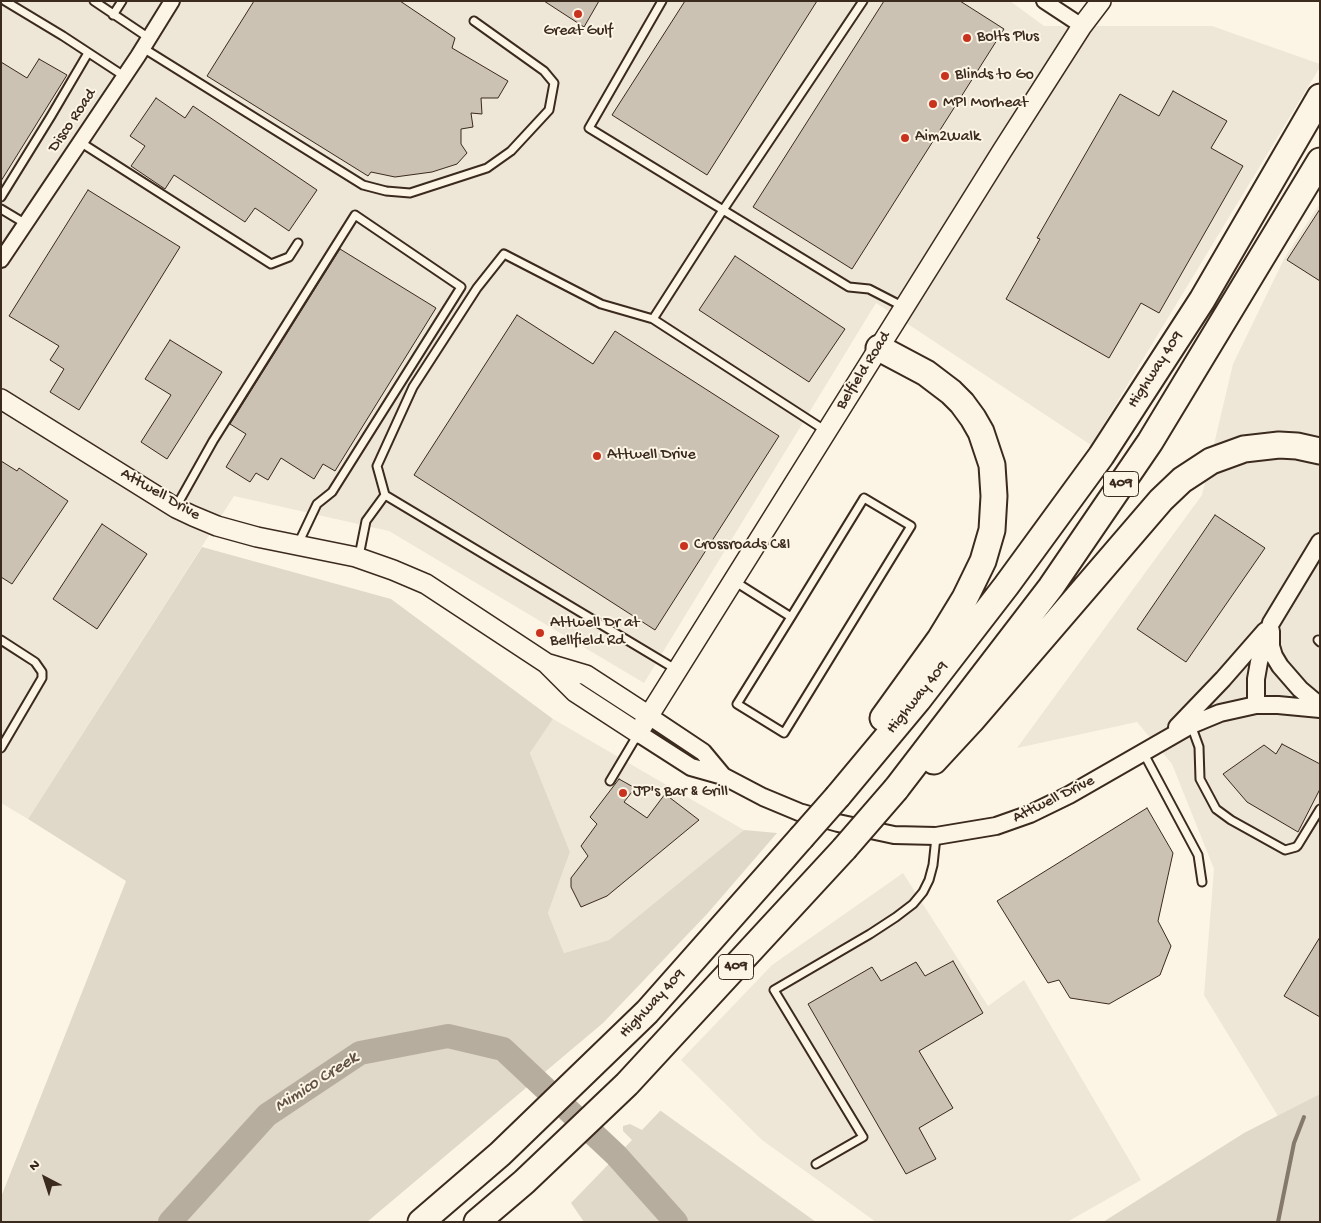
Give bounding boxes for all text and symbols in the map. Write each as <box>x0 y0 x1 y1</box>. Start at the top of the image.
marker: Great Gulf <box>572 8 584 20</box>
place label: Great Gulf <box>543 22 613 42</box>
place label: Bolts Plus <box>977 28 1039 48</box>
marker: Bolts Plus <box>961 32 973 44</box>
place label: Blinds to Go <box>955 66 1034 86</box>
marker: Blinds to Go <box>939 70 951 82</box>
street label: Disco Road <box>45 86 101 156</box>
place label: MPI Morheat <box>943 94 1028 114</box>
marker: MPI Morheat <box>927 98 939 110</box>
place label: Aim2Walk <box>915 128 980 148</box>
marker: Aim2Walk <box>899 132 911 144</box>
street label: Highway 409 <box>1124 328 1188 412</box>
street label: Belfield Road <box>832 329 896 413</box>
place label: Attwell Drive <box>607 446 696 466</box>
marker: Attwell Drive <box>591 450 603 462</box>
street label: Attwell Drive <box>117 464 203 526</box>
road number: 409 <box>1104 472 1138 496</box>
place label: Crossroads C&I <box>694 536 790 556</box>
marker: Crossroads C&I <box>678 540 690 552</box>
place label: Attwell Dr at Bellfield Rd <box>550 614 639 652</box>
marker: Attwell Dr at Bellfield Rd <box>534 627 546 639</box>
street label: Highway 409 <box>883 658 953 738</box>
street label: Attwell Drive <box>1010 772 1098 828</box>
place label: JP's Bar & Grill <box>633 783 728 803</box>
marker: JP's Bar & Grill <box>617 787 629 799</box>
road number: 409 <box>718 954 754 980</box>
street label: Highway 409 <box>616 965 690 1043</box>
water label: Mimico Creek <box>271 1048 363 1118</box>
north arrow <box>20 1153 70 1203</box>
text: N <box>26 1157 44 1176</box>

